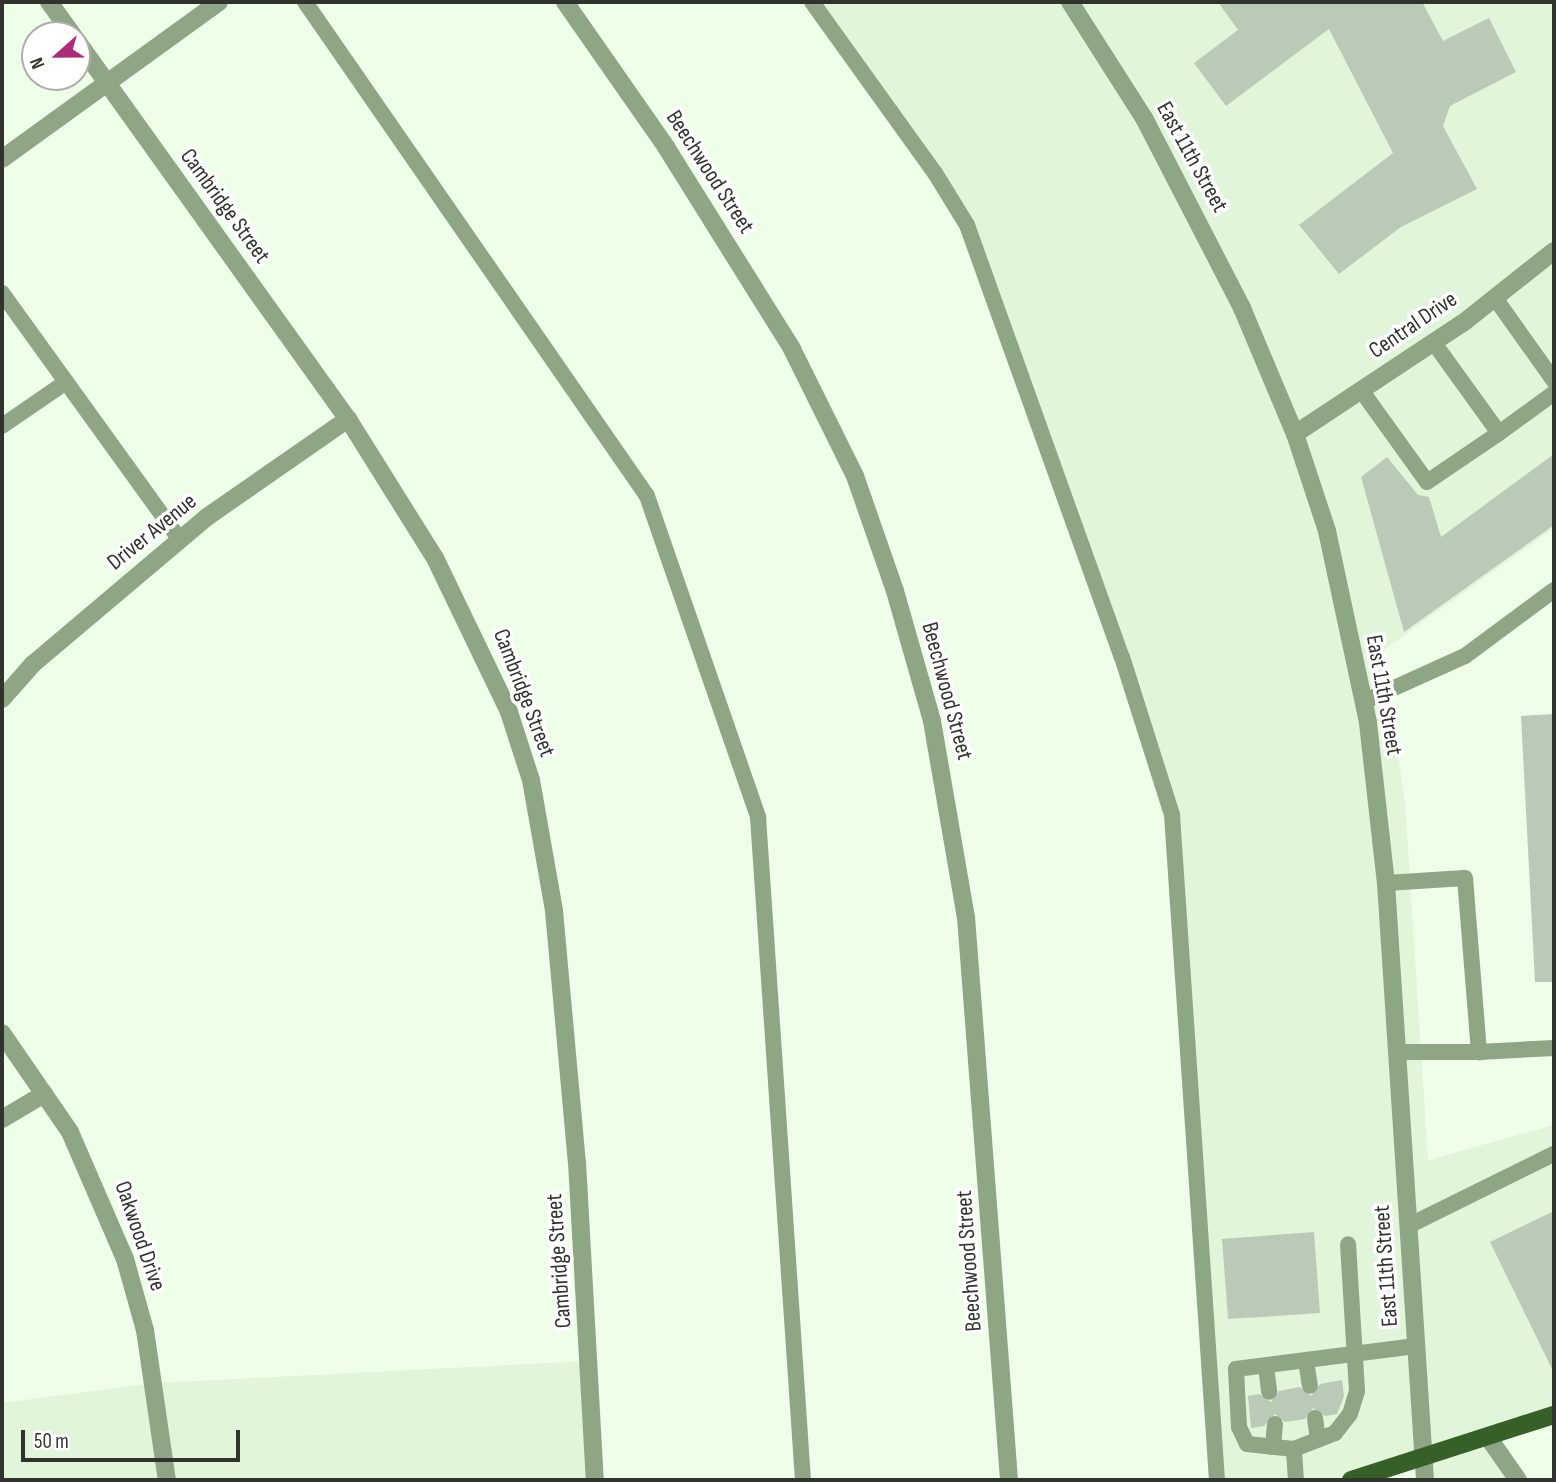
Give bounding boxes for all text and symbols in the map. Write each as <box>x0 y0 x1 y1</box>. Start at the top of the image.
north arrow <box>21 21 91 91</box>
text: N <box>25 54 50 72</box>
street label: East 11th Street <box>1150 97 1234 217</box>
street label: Beechwood Street <box>660 105 760 239</box>
street label: Cambridge Street <box>174 143 276 269</box>
street label: Central Drive <box>1364 285 1462 365</box>
street label: Driver Avenue <box>102 488 202 576</box>
street label: Beechwood Street <box>915 619 979 763</box>
street label: Cambridge Street <box>487 625 561 761</box>
street label: East 11th Street <box>1360 633 1408 757</box>
street label: Oakwood Drive <box>108 1178 172 1294</box>
street label: Beechwood Street <box>950 1189 988 1333</box>
street label: Cambridge Street <box>541 1193 577 1329</box>
street label: East 11th Street <box>1368 1204 1404 1328</box>
scale bar <box>24 1416 243 1460</box>
text: 50 m <box>34 1429 69 1454</box>

